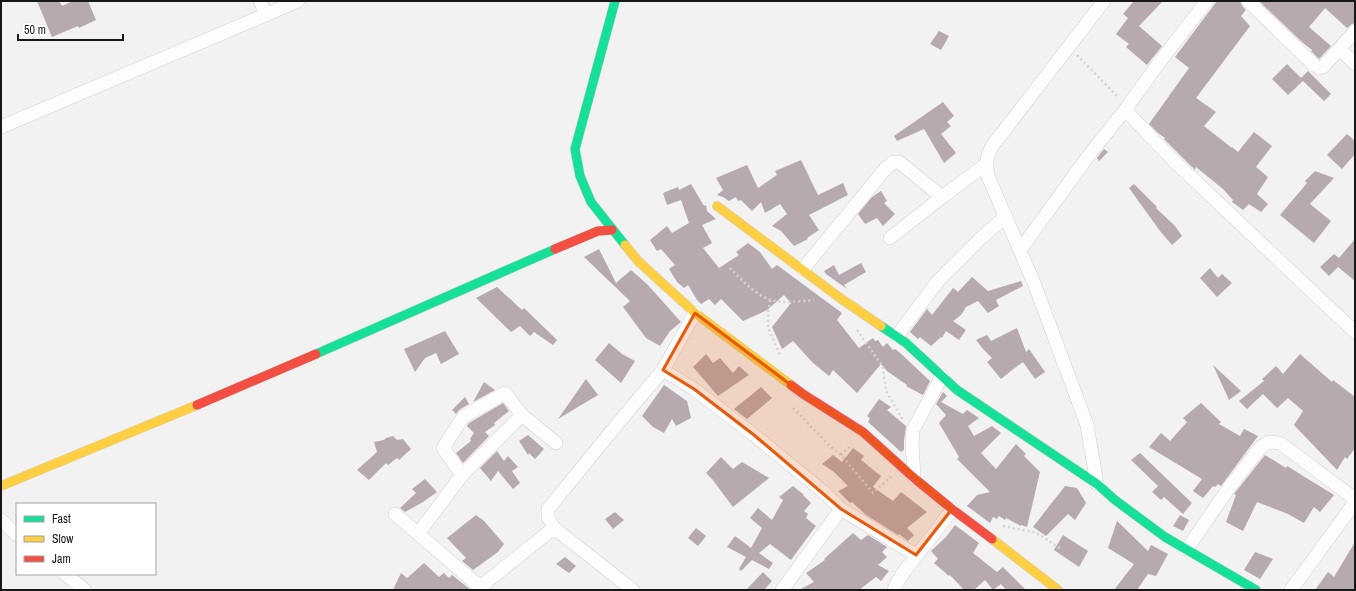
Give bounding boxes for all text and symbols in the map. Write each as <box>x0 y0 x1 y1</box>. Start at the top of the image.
scale bar <box>18 16 123 42</box>
text: 50 m <box>24 22 46 38</box>
legend <box>16 503 156 575</box>
text: Fast <box>52 511 71 527</box>
text: Slow <box>52 531 74 547</box>
text: Jam <box>52 551 71 567</box>

